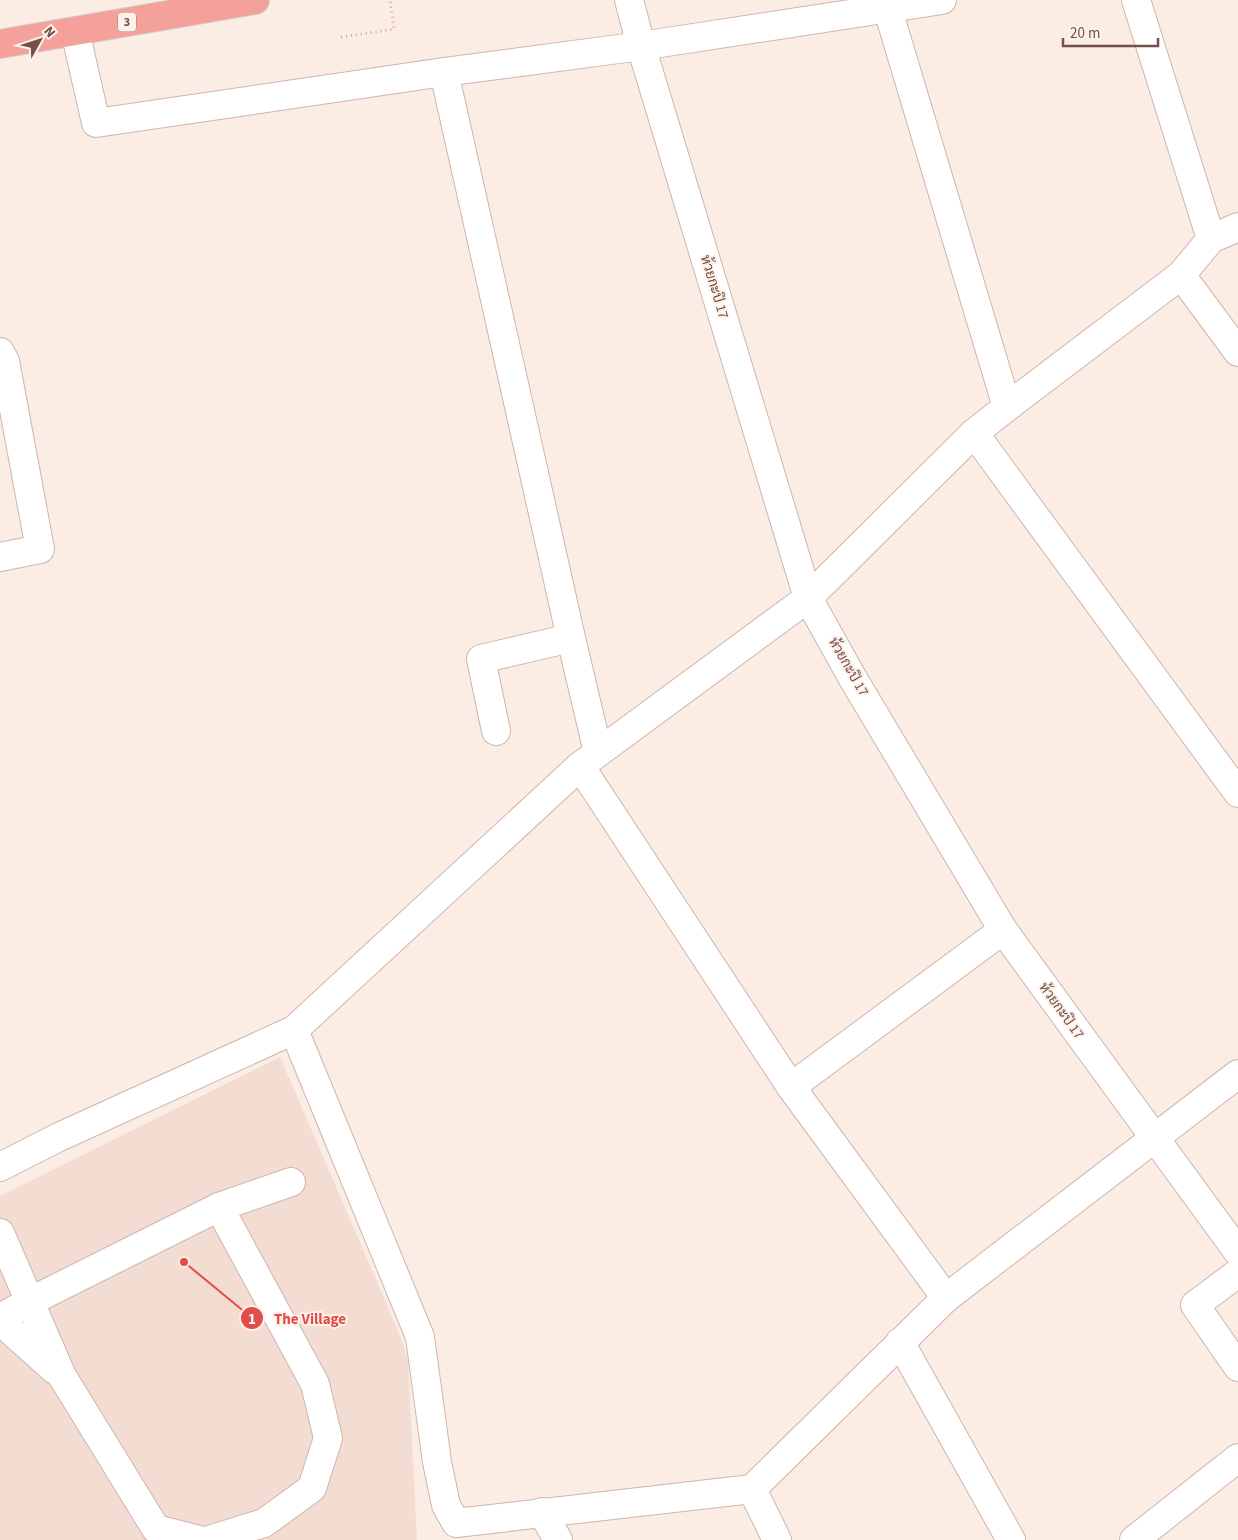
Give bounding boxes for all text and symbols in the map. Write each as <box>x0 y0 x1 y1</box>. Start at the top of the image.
road number: 3 <box>118 13 136 32</box>
north arrow <box>15 15 65 65</box>
scale bar <box>1063 15 1158 47</box>
text: N <box>39 22 60 42</box>
text: 20 m <box>1070 23 1100 44</box>
street label: ห้วยกะปิ 17 <box>695 253 733 321</box>
street label: ห้วยกะปิ 17 <box>823 634 873 700</box>
street label: ห้วยกะปิ 17 <box>1034 979 1088 1043</box>
callout: The Village <box>239 1303 356 1333</box>
text: 1 <box>248 1309 256 1330</box>
text: The Village <box>274 1309 346 1330</box>

